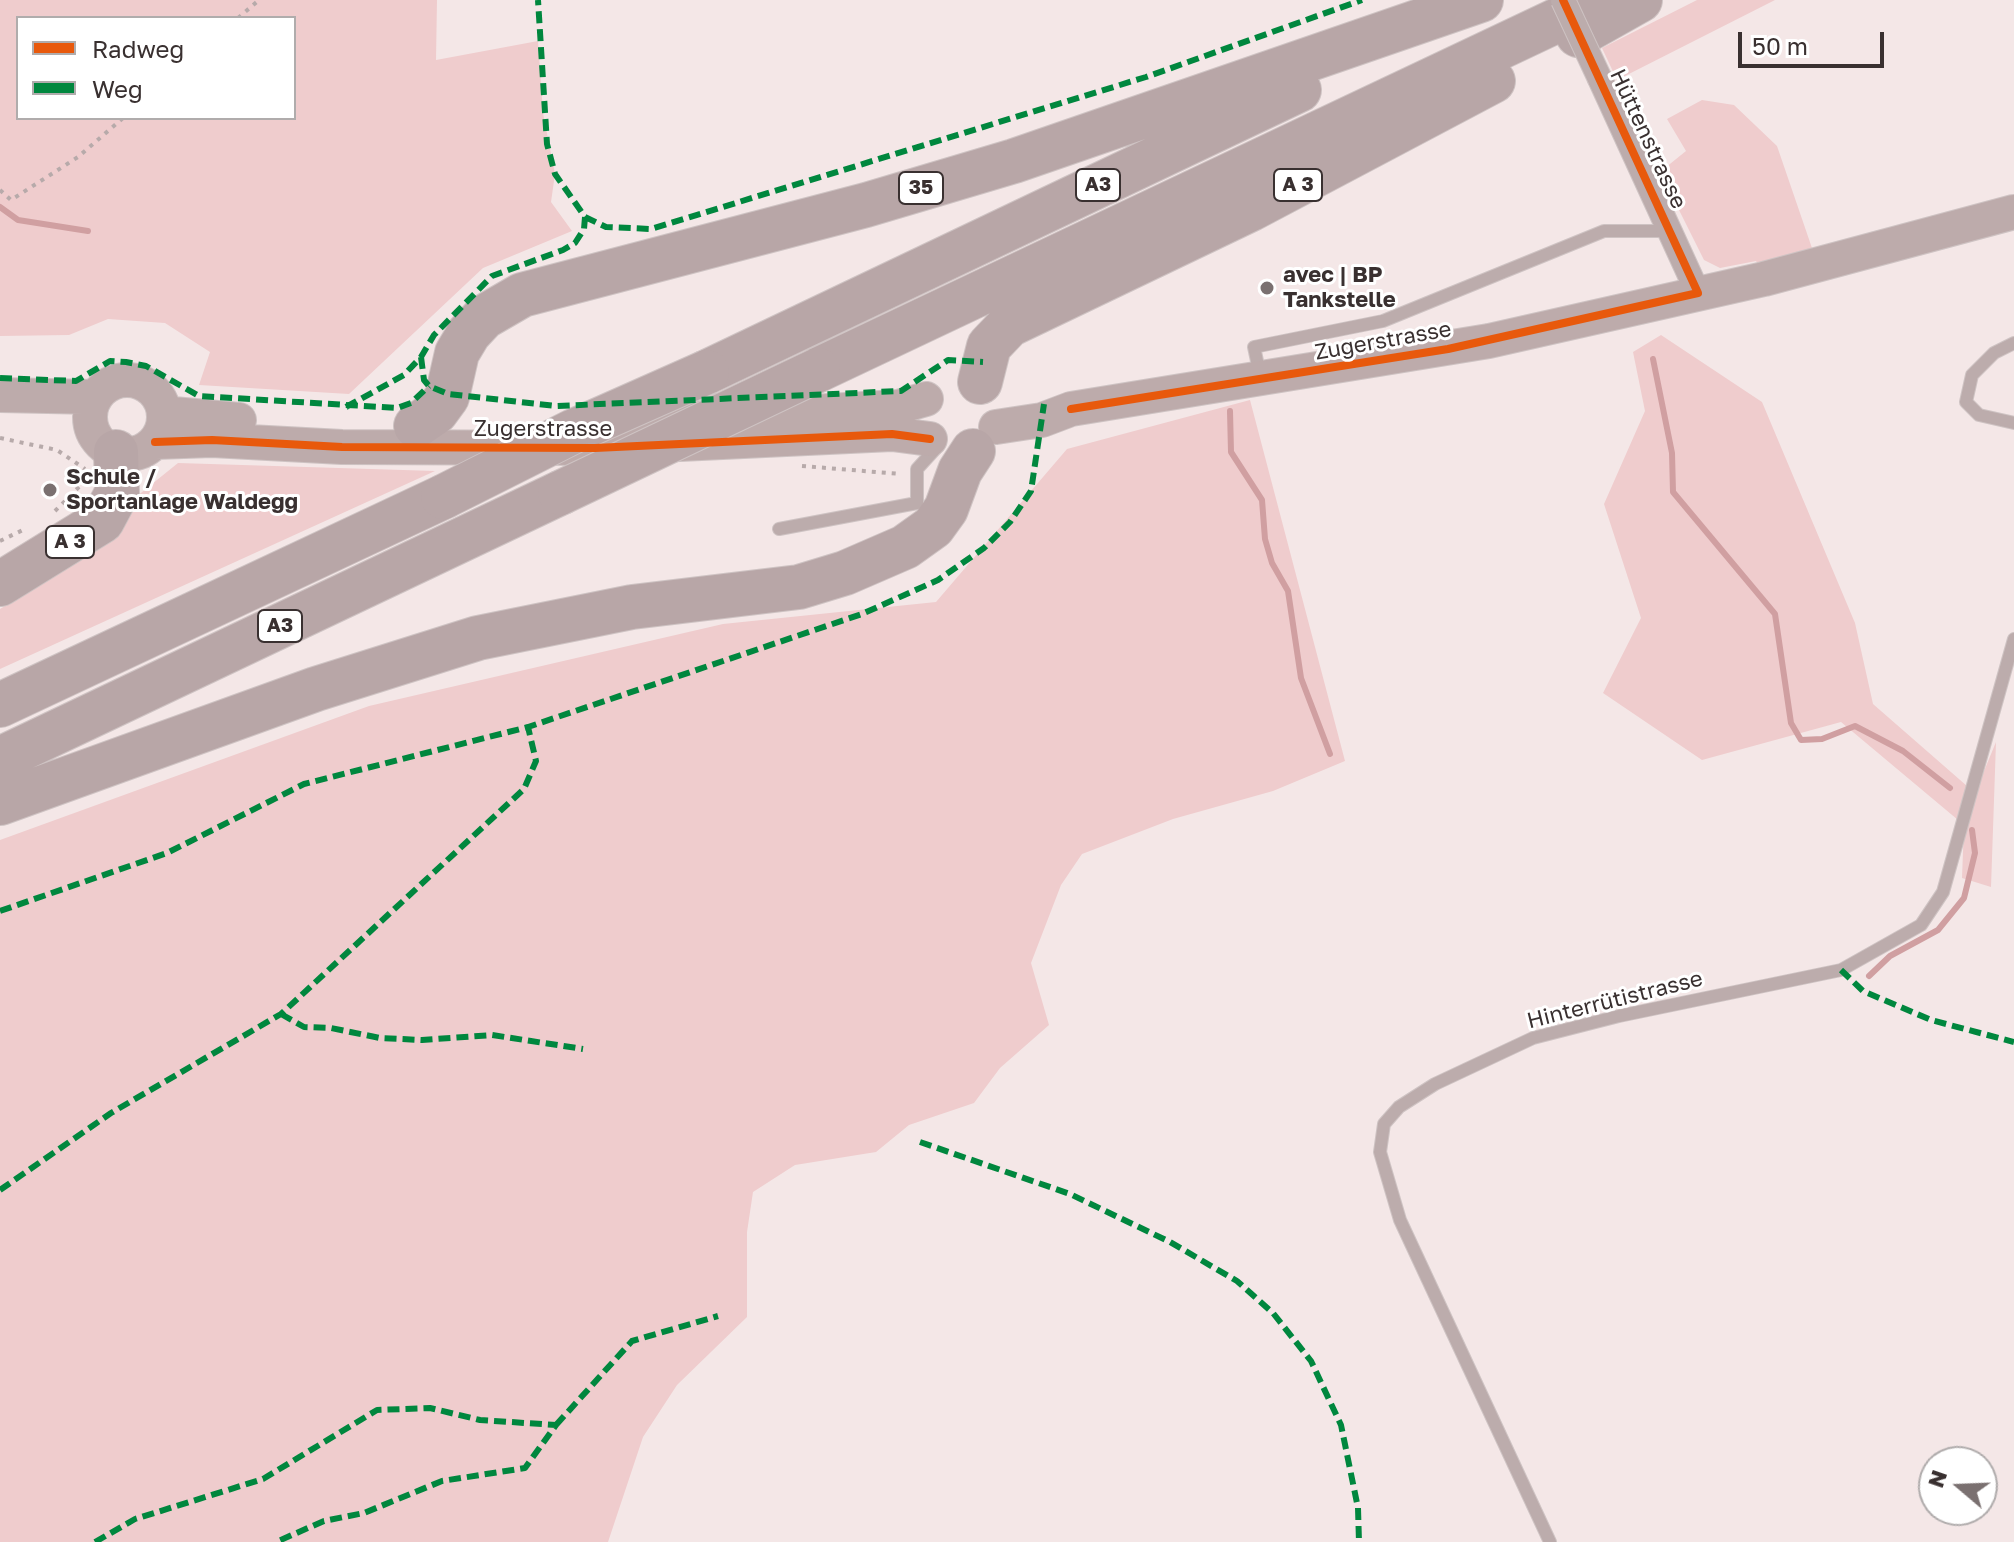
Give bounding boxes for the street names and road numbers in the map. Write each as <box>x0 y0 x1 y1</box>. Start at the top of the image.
street label: Hüttenstrasse <box>1604 65 1692 213</box>
road number: A3 <box>1076 169 1120 201</box>
road number: A 3 <box>1274 169 1322 201</box>
road number: 35 <box>899 172 943 204</box>
street label: Zugerstrasse <box>1313 316 1453 366</box>
street label: Zugerstrasse <box>474 416 612 442</box>
road number: A 3 <box>46 526 94 558</box>
road number: A3 <box>258 610 302 642</box>
street label: Hinterrütistrasse <box>1524 965 1706 1035</box>

